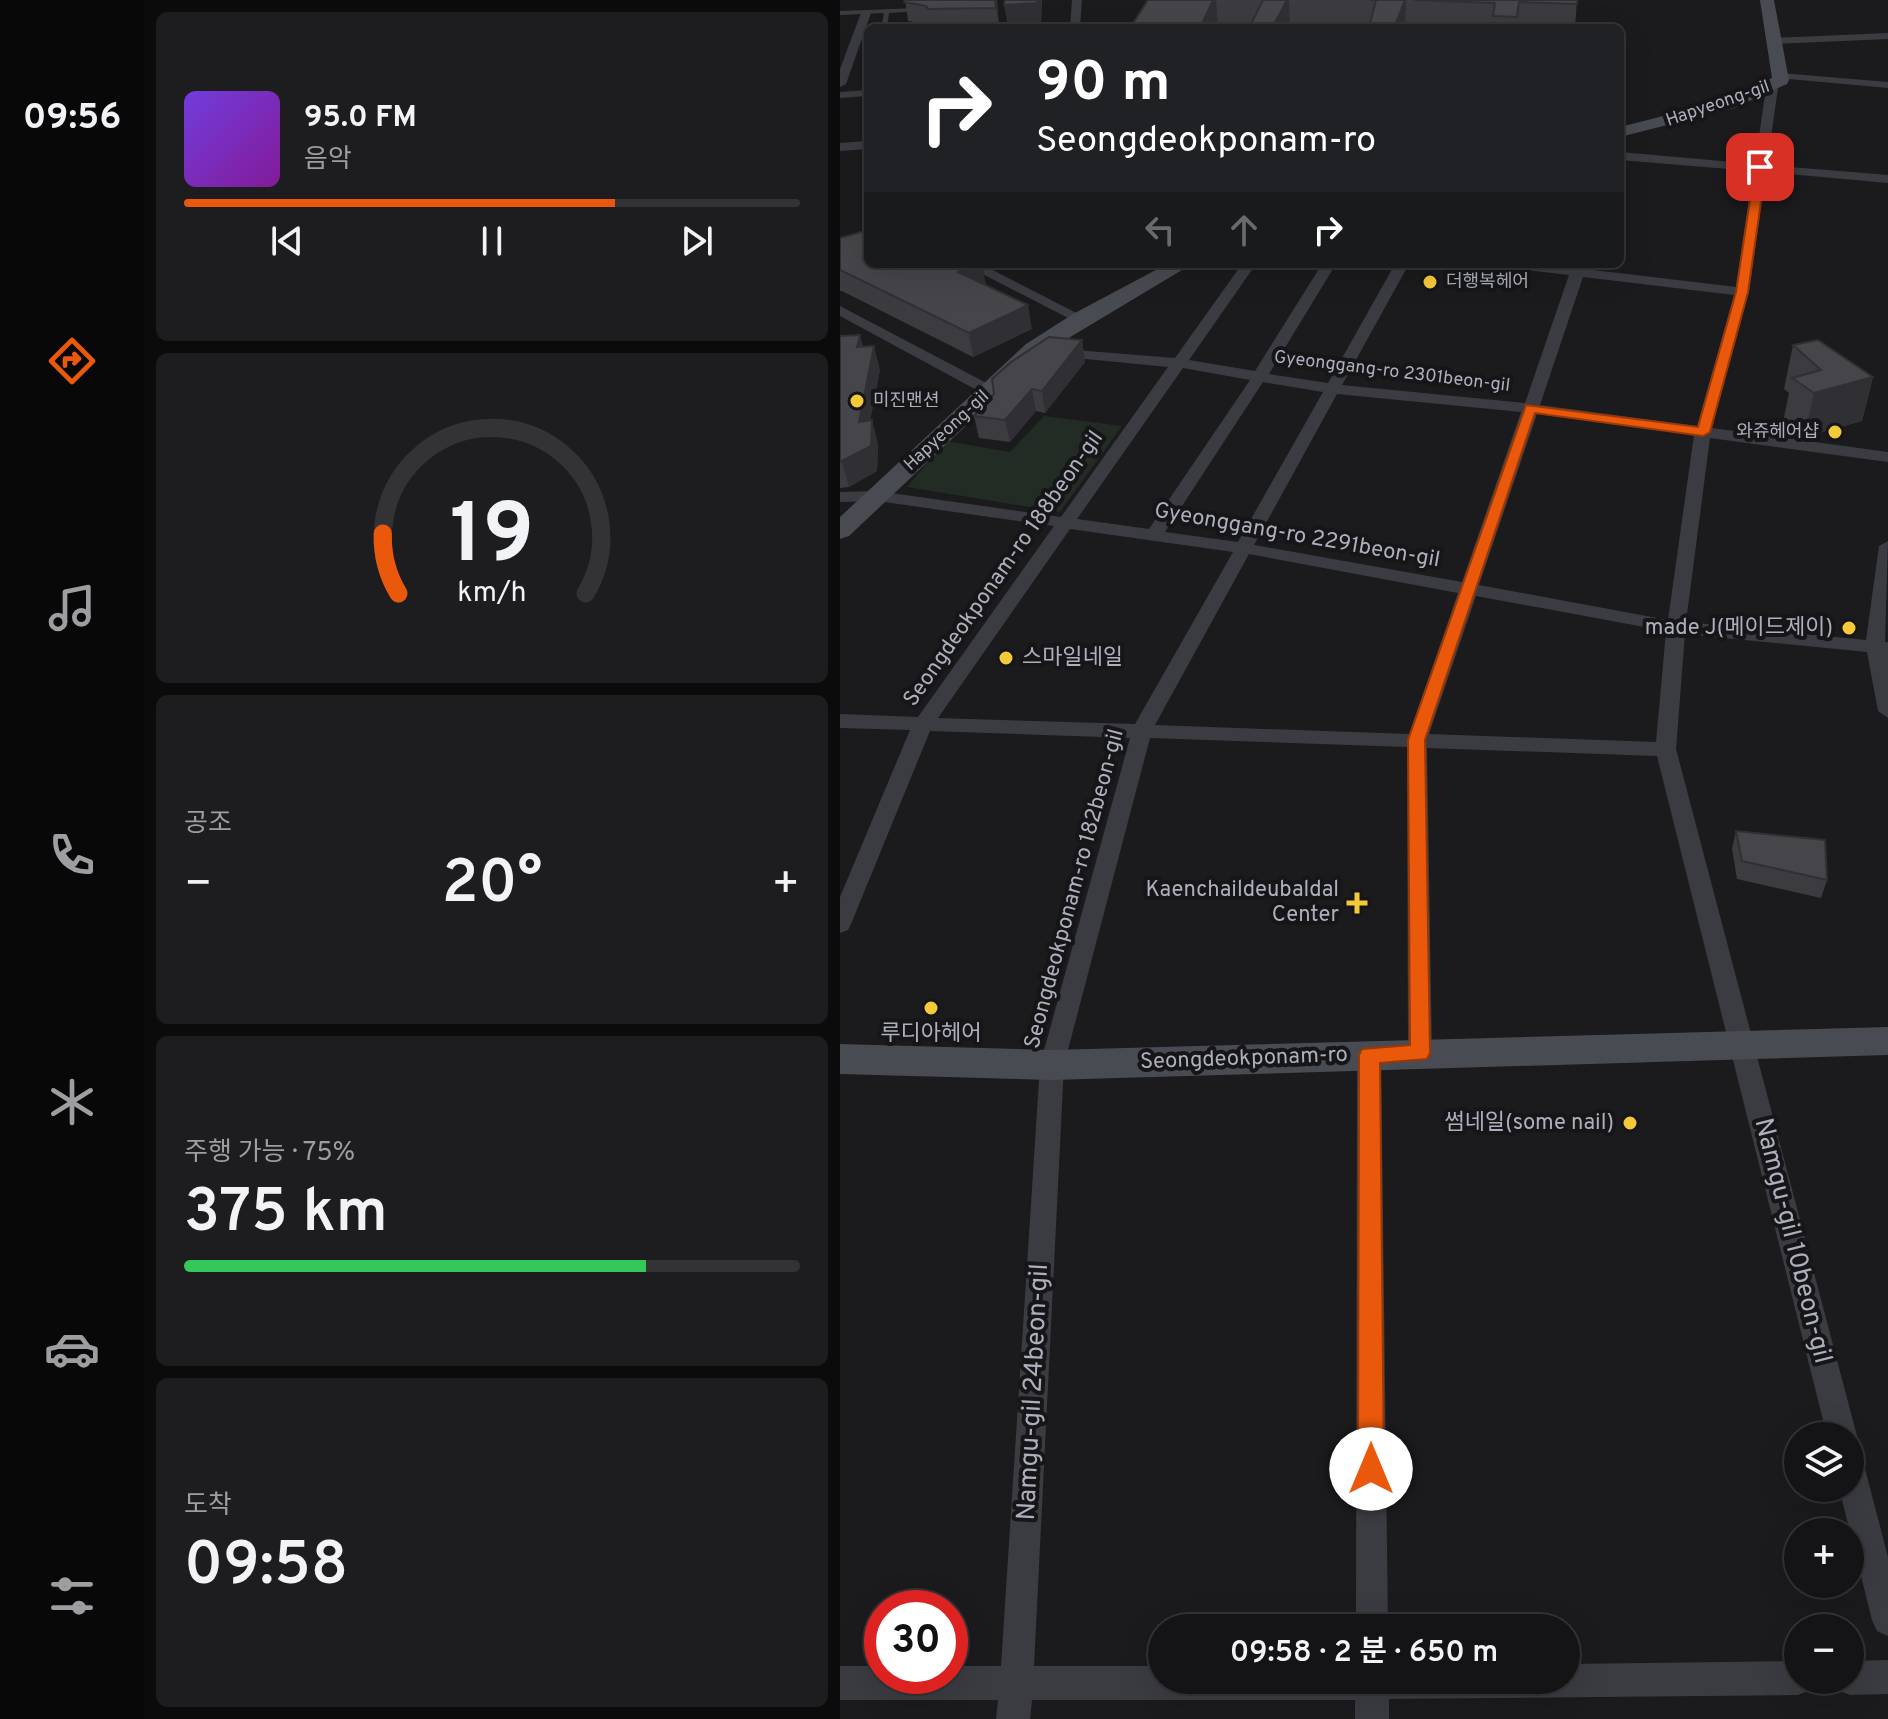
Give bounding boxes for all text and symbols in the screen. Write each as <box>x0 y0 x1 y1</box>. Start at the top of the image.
text: 90 m <box>1036 50 1171 120</box>
icon: right <box>904 56 1008 160</box>
street label: Hapyeong-gil <box>1663 75 1773 133</box>
text: 09:56 <box>23 96 121 142</box>
text: 95.0 FM <box>304 100 417 137</box>
text: Seongdeokponam-ro <box>1036 119 1376 165</box>
pin <box>1726 133 1794 201</box>
text: 음악 <box>304 144 352 177</box>
icon: arrive <box>1738 145 1782 189</box>
icon: left <box>1138 208 1182 252</box>
icon: ahead <box>1222 208 1266 252</box>
icon: right <box>1306 208 1350 252</box>
icon: previous <box>265 219 309 263</box>
icon: pause <box>470 219 514 263</box>
icon: next <box>675 219 719 263</box>
place label: 더행복헤어 <box>1446 271 1529 294</box>
marker: 더행복헤어 <box>1421 273 1439 291</box>
icon: directions <box>44 333 100 389</box>
street label: Gyeonggang-ro 2301beon-gil <box>1273 346 1511 398</box>
street label: Hapyeong-gil <box>899 386 995 476</box>
place label: 미진맨션 <box>873 390 939 413</box>
marker: 미진맨션 <box>848 392 866 410</box>
place label: 와쥬헤어샵 <box>1736 421 1819 444</box>
marker: 와쥬헤어샵 <box>1826 423 1844 441</box>
street label: Seongdeokponam-ro 188beon-gil <box>898 426 1110 712</box>
text: 19 <box>450 487 534 592</box>
street label: Gyeonggang-ro 2291beon-gil <box>1152 498 1442 574</box>
text: km/h <box>457 576 527 612</box>
icon: music <box>44 580 100 636</box>
place label: made J(메이드제이) <box>1645 615 1833 642</box>
marker: made J(메이드제이) <box>1840 619 1858 637</box>
place label: 스마일네일 <box>1022 645 1123 672</box>
marker: 스마일네일 <box>997 649 1015 667</box>
street label: Seongdeokponam-ro 182beon-gil <box>1019 726 1131 1052</box>
text: 공조 <box>184 808 232 841</box>
icon: phone <box>44 827 100 883</box>
text: 20° <box>442 848 542 924</box>
text: − <box>184 858 212 914</box>
text: + <box>772 858 800 914</box>
place label: Kaenchaildeubaldal Center <box>1145 877 1339 929</box>
marker: Kaenchaildeubaldal Center <box>1346 892 1368 914</box>
marker: 루디아헤어 <box>922 999 940 1017</box>
place label: 루디아헤어 <box>880 1021 982 1048</box>
street label: Seongdeokponam-ro <box>1140 1042 1348 1076</box>
icon: climate <box>44 1074 100 1130</box>
place label: 썸네일(some nail) <box>1445 1110 1614 1137</box>
marker: 썸네일(some nail) <box>1621 1114 1639 1132</box>
street label: Namgu-gil 10beon-gil <box>1746 1115 1838 1367</box>
text: 주행 가능 · 75% <box>184 1137 355 1170</box>
text: 375 km <box>184 1177 388 1253</box>
street label: Namgu-gil 24beon-gil <box>1011 1263 1057 1521</box>
icon: car <box>44 1321 100 1377</box>
map controls <box>1784 1422 1864 1694</box>
button: layers <box>1784 1422 1864 1502</box>
position arrow <box>1329 1427 1413 1511</box>
text: 도착 <box>184 1490 232 1523</box>
button: + <box>1784 1518 1864 1598</box>
text: 09:58 <box>184 1530 348 1606</box>
icon: filters <box>44 1568 100 1624</box>
speed limit sign: 30 <box>864 1590 968 1694</box>
button: − <box>1784 1614 1864 1694</box>
text: 09:58 · 2 분 · 650 m <box>1230 1635 1498 1672</box>

